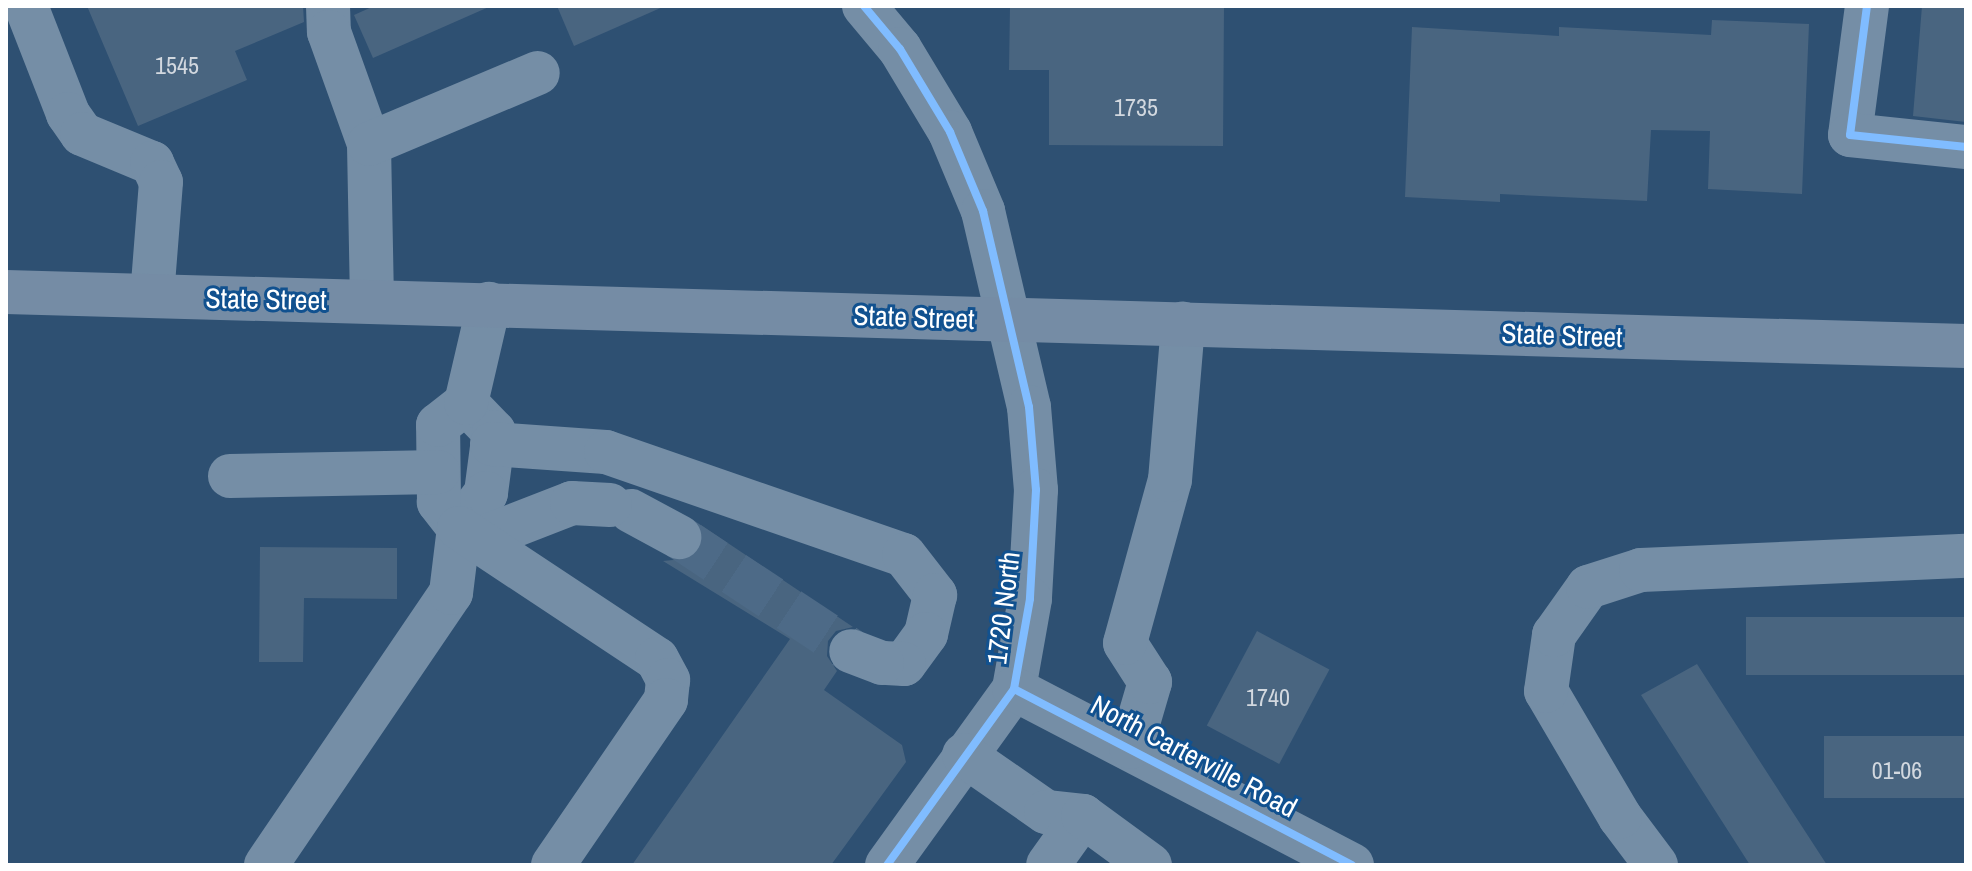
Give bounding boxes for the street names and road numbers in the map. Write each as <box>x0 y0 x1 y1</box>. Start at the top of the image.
street label: State Street <box>205 281 327 317</box>
street label: State Street <box>853 298 975 336</box>
street label: State Street <box>1501 316 1623 354</box>
street label: 1720 North <box>979 550 1027 666</box>
street label: North Carterville Road <box>1085 688 1303 824</box>

